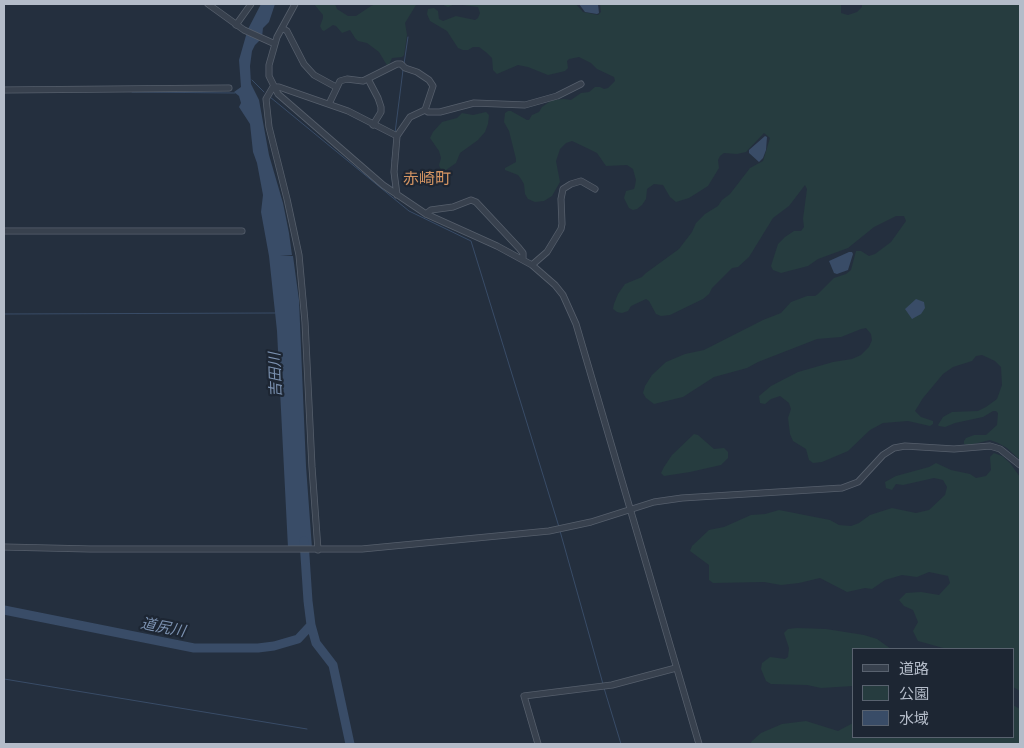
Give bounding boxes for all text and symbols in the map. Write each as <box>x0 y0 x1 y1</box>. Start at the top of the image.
district label: 赤崎町 <box>403 170 451 190</box>
water label: 吉田川 <box>266 352 286 398</box>
water label: 道尻川 <box>139 615 187 641</box>
legend <box>852 648 1014 738</box>
text: 道路 <box>899 660 929 677</box>
text: 公園 <box>899 685 929 702</box>
text: 水域 <box>899 710 929 727</box>

